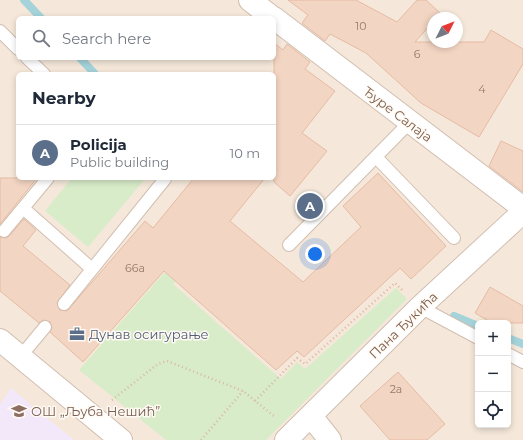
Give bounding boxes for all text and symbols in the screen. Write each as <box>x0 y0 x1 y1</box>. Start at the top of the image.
north arrow <box>427 12 463 48</box>
search box <box>16 16 276 60</box>
house number: 10 <box>355 19 367 33</box>
icon: search <box>30 27 52 49</box>
text: Search here <box>62 29 151 48</box>
house number: 6 <box>414 47 421 61</box>
house number: 4 <box>478 82 486 96</box>
street label: Ђуре Салаја <box>360 83 436 145</box>
text: Nearby <box>32 88 96 108</box>
text: Policija <box>70 135 127 154</box>
text: A <box>40 145 50 161</box>
text: 10 m <box>230 145 260 161</box>
text: Public building <box>70 154 169 170</box>
pin: A <box>297 191 323 221</box>
your location <box>305 244 325 264</box>
house number: 66a <box>125 261 145 275</box>
street label: Пана Ђукића <box>365 288 441 362</box>
map controls <box>475 320 511 428</box>
button: + <box>475 320 511 356</box>
office icon: Дунав осигурање <box>68 325 86 343</box>
place label: Дунав осигурање <box>89 326 209 342</box>
button: − <box>475 356 511 392</box>
house number: 2a <box>390 382 402 396</box>
button: locate <box>475 392 511 428</box>
school or university icon: ОШ „Љуба Нешић” <box>10 402 28 420</box>
place label: ОШ „Љуба Нешић” <box>31 403 160 419</box>

